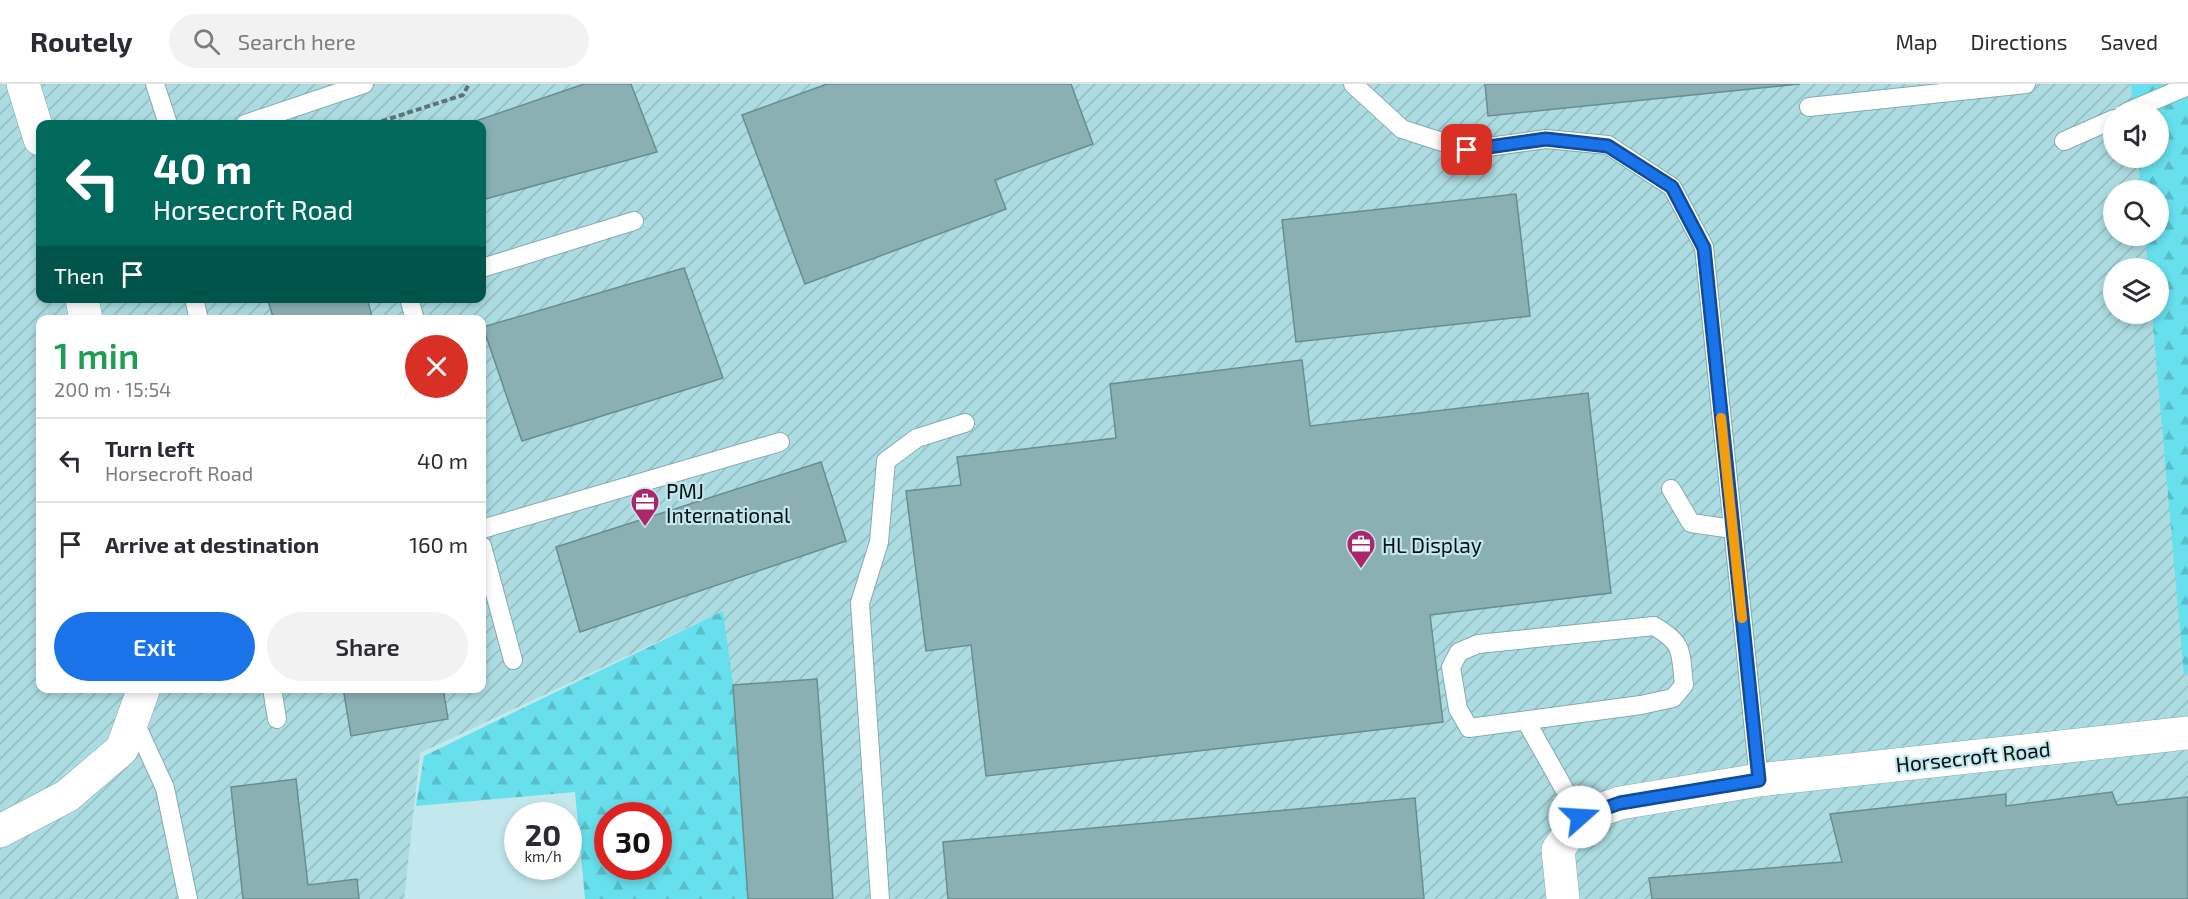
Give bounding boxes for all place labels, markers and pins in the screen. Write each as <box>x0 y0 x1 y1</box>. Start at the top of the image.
pin <box>1441 124 1492 175</box>
place label: PMJ International <box>666 478 791 527</box>
office icon: PMJ International <box>629 486 661 528</box>
office icon: HL Display <box>1345 528 1377 570</box>
place label: HL Display <box>1382 532 1482 557</box>

